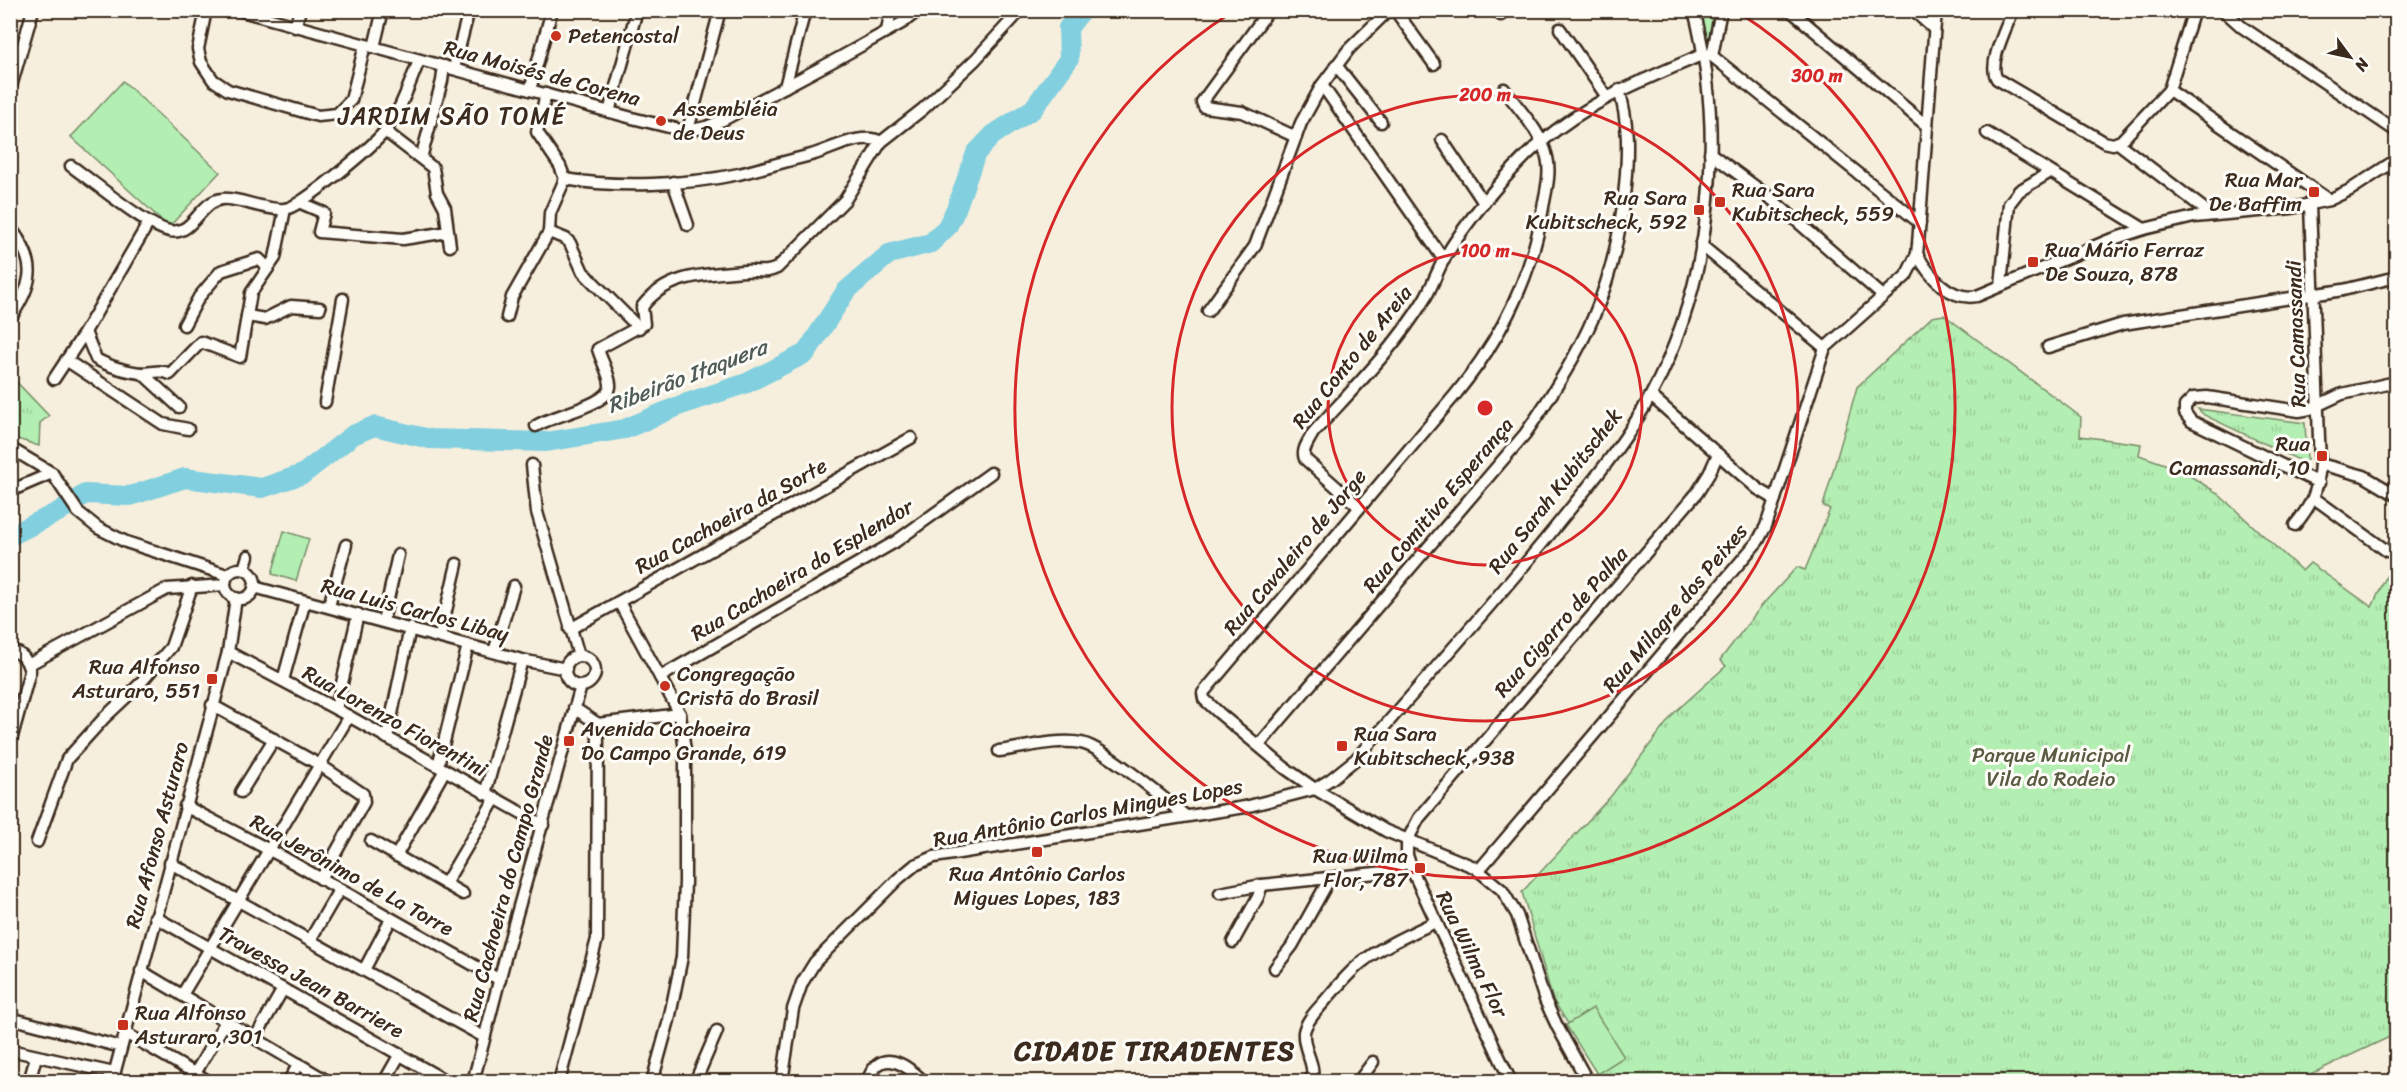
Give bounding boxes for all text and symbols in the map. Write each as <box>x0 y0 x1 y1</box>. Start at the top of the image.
place label: Petencostal <box>568 17 680 55</box>
north arrow <box>2320 27 2380 87</box>
street label: Rua Moisés de Corena <box>440 29 645 118</box>
marker: Petencostal <box>549 29 563 43</box>
text: N <box>2346 52 2378 78</box>
text: 300 m <box>1790 60 1843 92</box>
text: 200 m <box>1458 79 1511 111</box>
place label: Assembléia de Deus <box>672 90 778 152</box>
district label: JARDIM SÃO TOMÉ <box>337 95 566 137</box>
marker: Assembléia de Deus <box>654 114 668 128</box>
place label: Rua Mar De Baffim <box>2209 161 2303 223</box>
place label: Rua Sara Kubitscheck, 559 <box>1732 171 1894 233</box>
place label: Rua Sara Kubitscheck, 592 <box>1526 179 1687 241</box>
marker: Rua Mar De Baffim <box>2307 185 2321 199</box>
marker: Rua Sara Kubitscheck, 559 <box>1713 195 1727 209</box>
marker: Rua Sara Kubitscheck, 592 <box>1692 203 1706 217</box>
place label: Rua Mário Ferraz De Souza, 878 <box>2045 231 2205 293</box>
text: 100 m <box>1461 235 1510 267</box>
marker: Rua Mário Ferraz De Souza, 878 <box>2026 255 2040 269</box>
street label: Rua Camassandi <box>2274 259 2318 408</box>
street label: Rua Conto de Areia <box>1282 276 1423 437</box>
water label: Ribeirão Itaquera <box>601 327 775 424</box>
centre of rings <box>1475 398 1495 418</box>
street label: Rua Sarah Kubitschek <box>1478 400 1632 582</box>
street label: Rua Comitiva Esperança <box>1352 408 1524 602</box>
place label: Rua Camassandi, 10 <box>2169 425 2310 487</box>
street label: Rua Cachoeira da Sorte <box>628 447 835 585</box>
marker: Rua Camassandi, 10 <box>2315 449 2329 463</box>
street label: Rua Cavaleiro de Jorge <box>1213 460 1377 644</box>
street label: Rua Cachoeira do Esplendor <box>683 487 922 652</box>
street label: Rua Milagre dos Peixes <box>1592 514 1758 701</box>
street label: Rua Cigarro de Palha <box>1484 537 1638 706</box>
street label: Rua Luis Carlos Libay <box>317 567 513 653</box>
place label: Rua Alfonso Asturaro, 551 <box>71 648 200 710</box>
street label: Rua Lorenzo Fiorentini <box>295 654 496 788</box>
place label: Congregação Cristã do Brasil <box>677 655 820 717</box>
marker: Rua Alfonso Asturaro, 551 <box>205 672 219 686</box>
marker: Congregação Cristã do Brasil <box>658 679 672 693</box>
place label: Avenida Cachoeira Do Campo Grande, 619 <box>580 710 787 772</box>
place label: Rua Sara Kubitscheck, 938 <box>1354 715 1515 777</box>
street label: Rua Cachoeira do Campo Grande <box>451 730 565 1026</box>
marker: Avenida Cachoeira Do Campo Grande, 619 <box>562 734 576 748</box>
park label: Parque Municipal Vila do Rodeio <box>1972 736 2131 798</box>
street label: Rua Afonso Asturaro <box>114 737 200 933</box>
marker: Rua Sara Kubitscheck, 938 <box>1335 739 1349 753</box>
street label: Rua Antônio Carlos Mingues Lopes <box>930 767 1246 859</box>
street label: Rua Jerônimo de La Torre <box>243 803 461 947</box>
place label: Rua Wilma Flor, 787 <box>1313 837 1410 899</box>
marker: Rua Antônio Carlos Migues Lopes, 183 <box>1030 845 1044 859</box>
place label: Rua Antônio Carlos Migues Lopes, 183 <box>949 855 1125 917</box>
marker: Rua Wilma Flor, 787 <box>1413 861 1427 875</box>
street label: Rua Wilma Flor <box>1425 884 1520 1025</box>
street label: Travessa Jean Barriere <box>211 915 411 1049</box>
place label: Rua Alfonso Asturaro, 301 <box>134 994 262 1056</box>
marker: Rua Alfonso Asturaro, 301 <box>116 1018 130 1032</box>
district label: CIDADE TIRADENTES <box>1013 1027 1296 1075</box>

